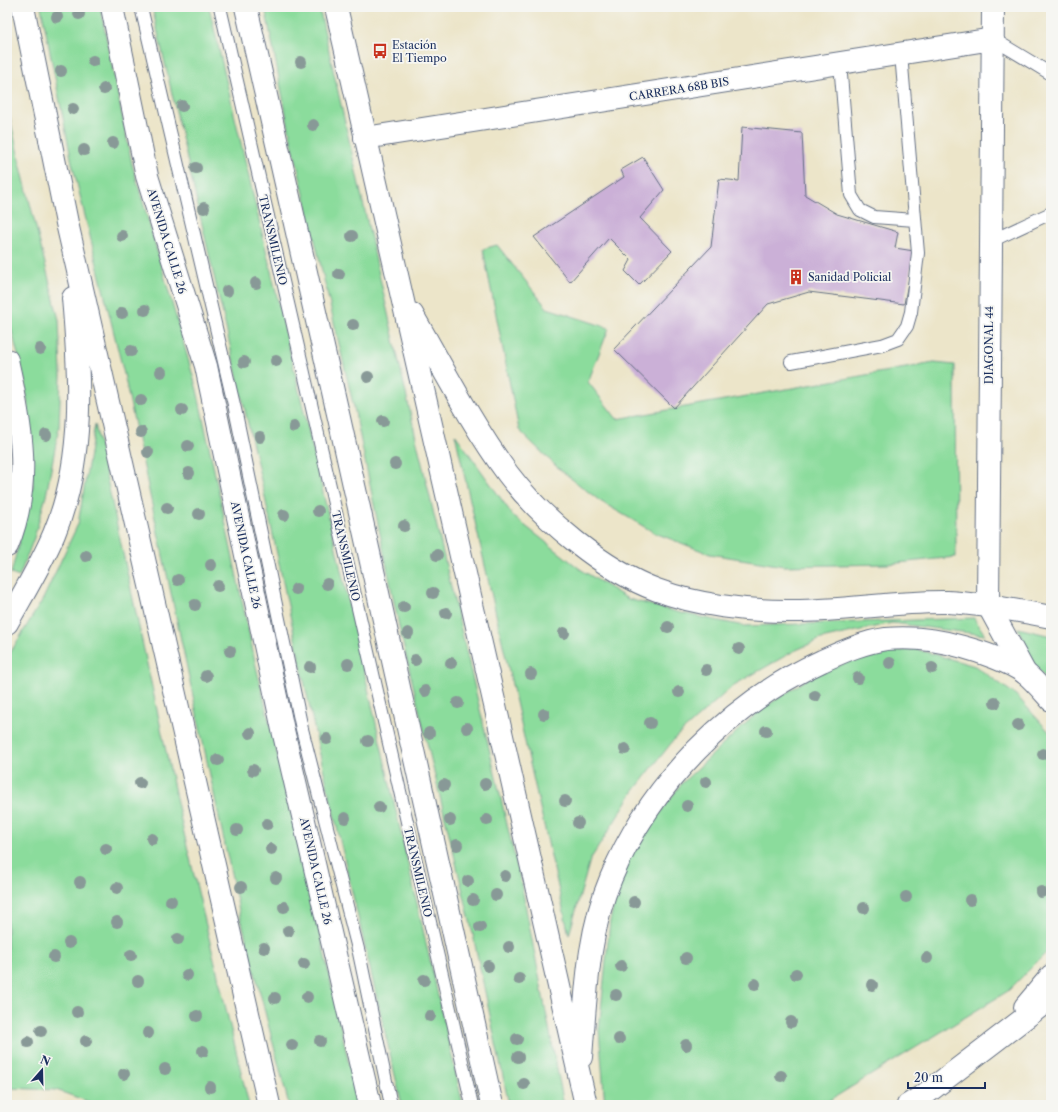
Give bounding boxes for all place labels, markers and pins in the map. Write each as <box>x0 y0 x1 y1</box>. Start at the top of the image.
place label: Estación El Tiempo <box>392 38 447 65</box>
bus stop icon: Estación El Tiempo <box>371 42 389 60</box>
building icon: Sanidad Policial <box>787 268 805 286</box>
place label: Sanidad Policial <box>808 270 892 284</box>

